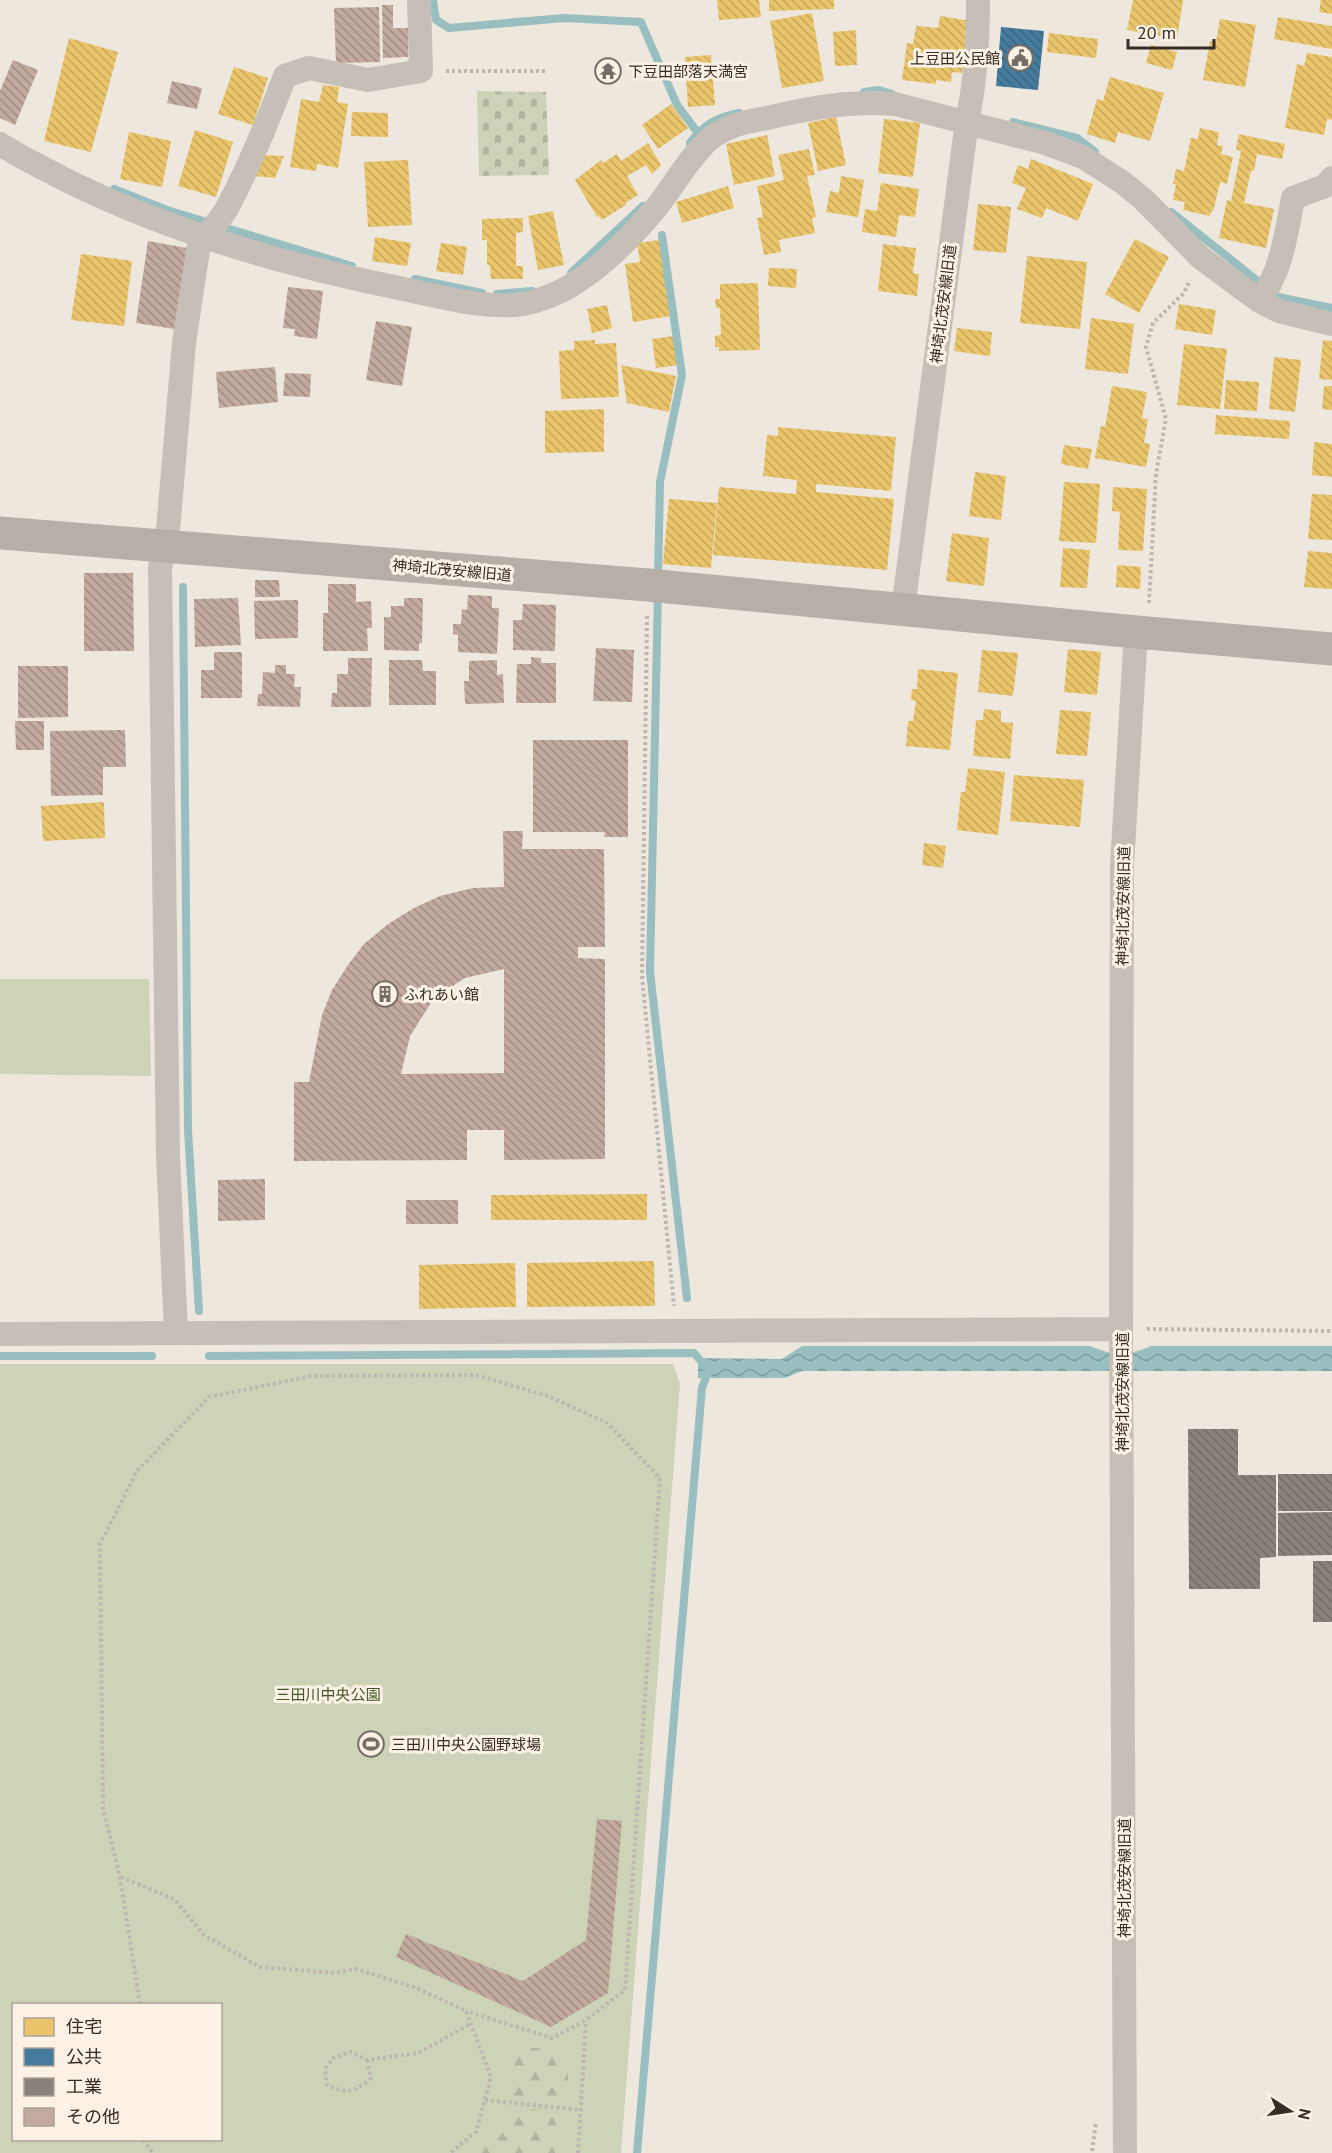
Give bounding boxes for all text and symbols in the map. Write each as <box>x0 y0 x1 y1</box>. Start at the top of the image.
scale bar <box>1128 12 1214 50</box>
text: 20 m <box>1137 21 1176 44</box>
public building icon: 上豆田公民館 <box>1005 43 1035 73</box>
place label: 上豆田公民館 <box>910 49 1000 68</box>
temple icon: 下豆田部落天満宮 <box>593 56 623 86</box>
place label: 下豆田部落天満宮 <box>628 62 748 81</box>
street label: 神埼北茂安線旧道 <box>926 243 960 365</box>
street label: 神埼北茂安線旧道 <box>391 555 513 585</box>
street label: 神埼北茂安線旧道 <box>1112 846 1134 966</box>
building icon: ふれあい館 <box>370 979 400 1009</box>
place label: ふれあい館 <box>404 985 479 1004</box>
street label: 神埼北茂安線旧道 <box>1113 1332 1132 1452</box>
park label: 三田川中央公園 <box>275 1685 381 1704</box>
sports icon: 三田川中央公園野球場 <box>356 1729 386 1759</box>
place label: 三田川中央公園野球場 <box>391 1735 541 1754</box>
street label: 神埼北茂安線旧道 <box>1115 1818 1134 1938</box>
legend <box>12 2003 222 2141</box>
text: 住宅 <box>66 2015 102 2038</box>
text: 公共 <box>66 2045 102 2068</box>
text: 工業 <box>66 2075 102 2098</box>
north arrow <box>1260 2081 1320 2141</box>
text: その他 <box>66 2105 120 2128</box>
text: N <box>1294 2107 1316 2121</box>

